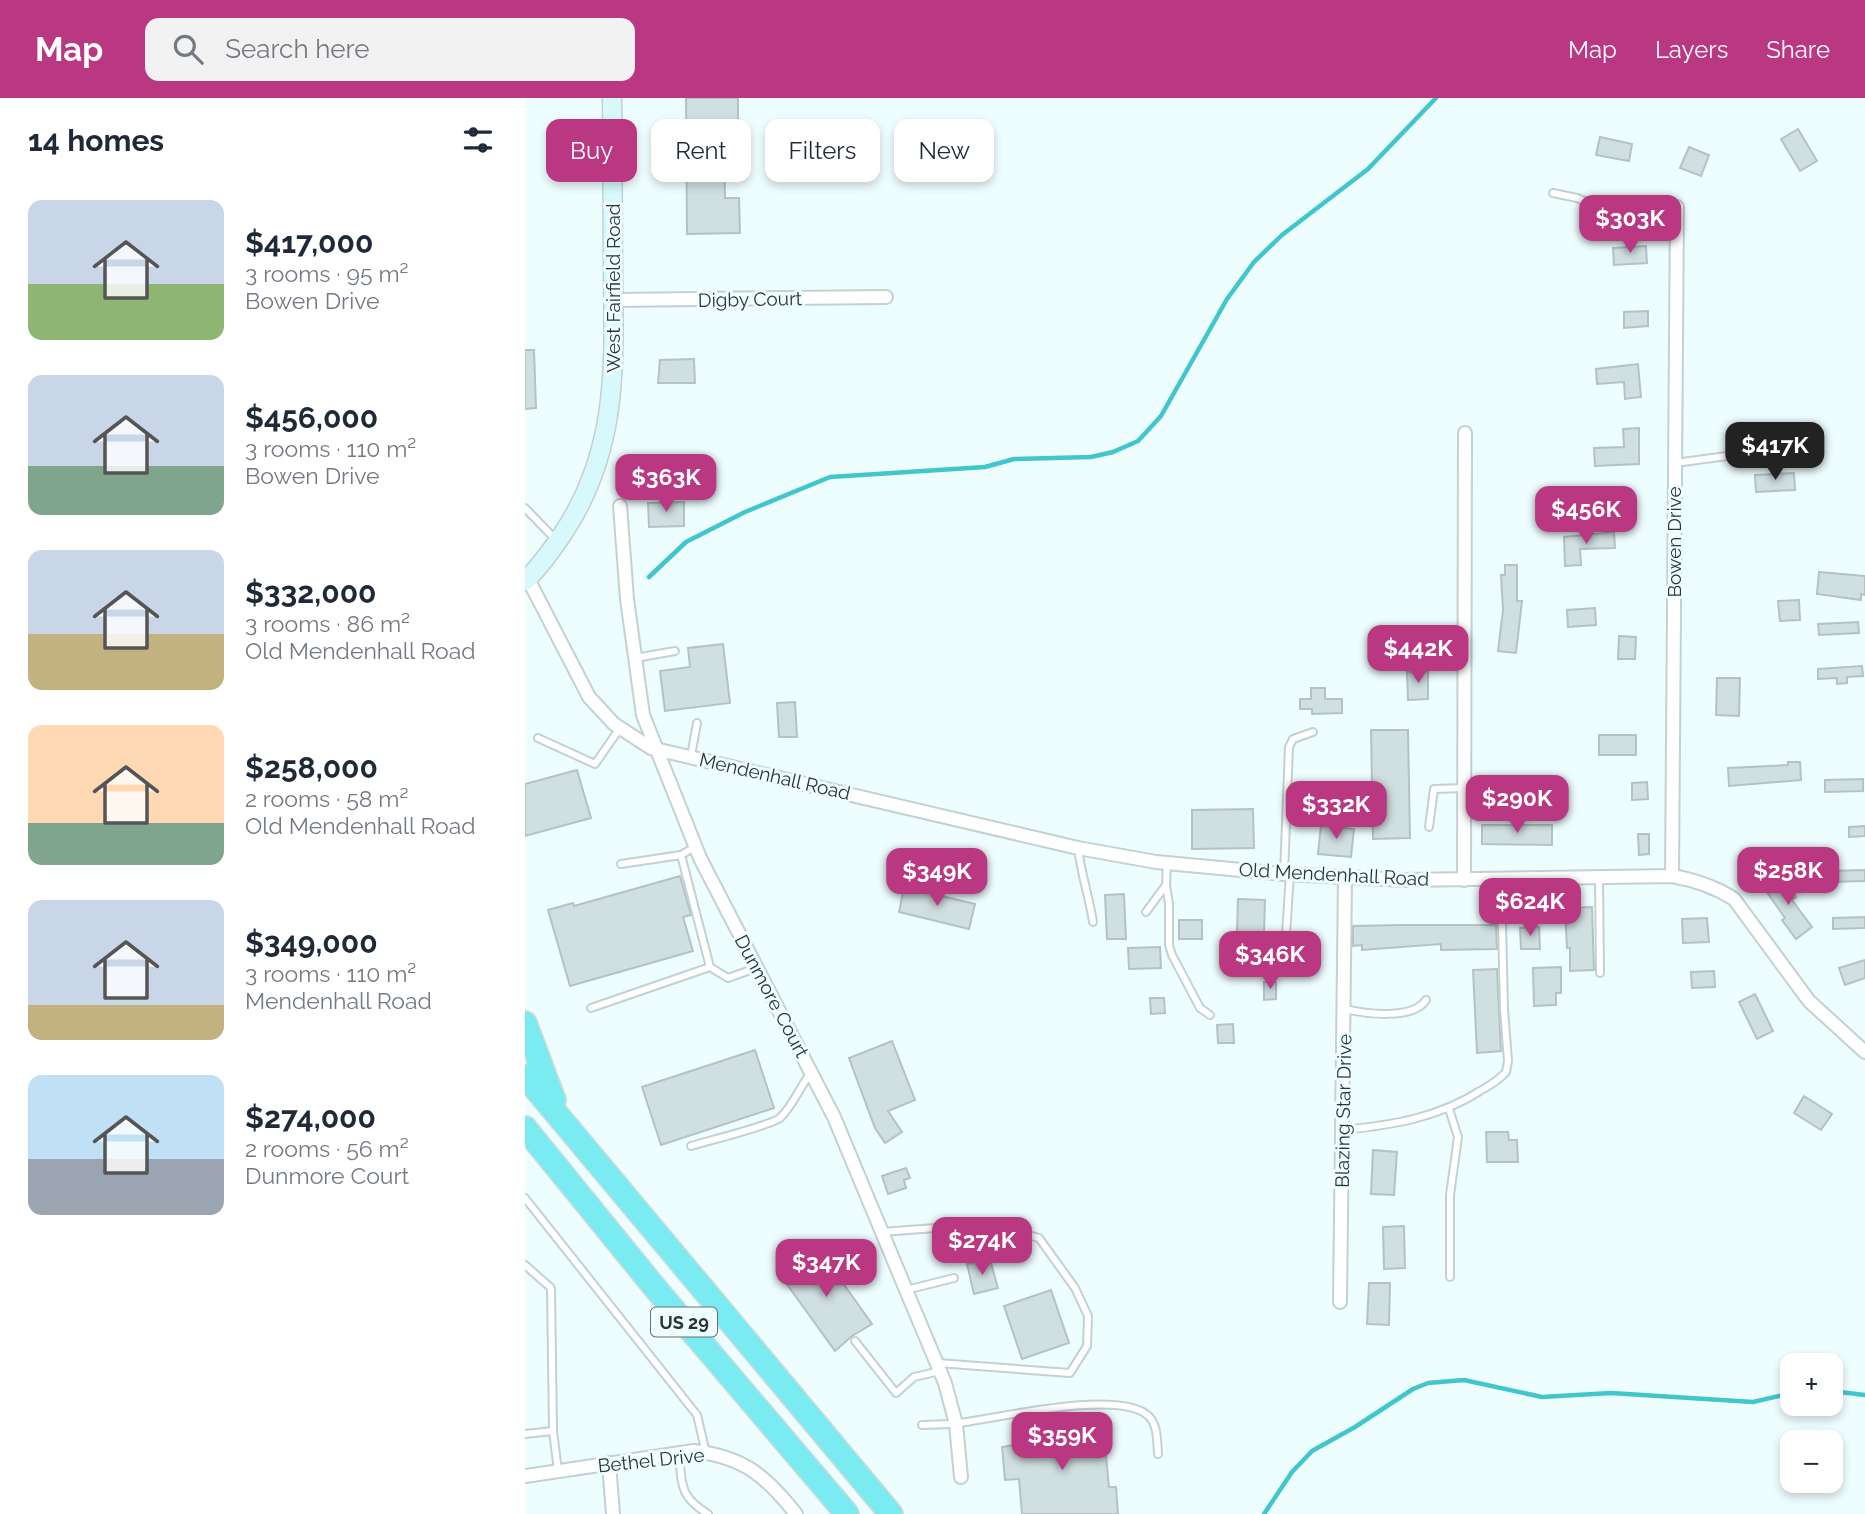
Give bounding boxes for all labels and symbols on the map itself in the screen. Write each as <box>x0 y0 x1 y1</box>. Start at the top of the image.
pin: $303K <box>1581 195 1679 255</box>
street label: West Fairfield Road <box>602 203 624 373</box>
street label: Digby Court <box>698 287 803 311</box>
pin: $417K <box>1726 422 1824 482</box>
pin: $363K <box>617 454 715 514</box>
pin: $456K <box>1537 486 1635 546</box>
street label: Bowen Drive <box>1663 486 1685 598</box>
pin: $442K <box>1369 626 1467 685</box>
street label: Mendenhall Road <box>697 748 853 804</box>
pin: $290K <box>1468 776 1566 835</box>
pin: $332K <box>1287 782 1385 841</box>
pin: $349K <box>888 848 986 908</box>
pin: $258K <box>1739 848 1837 907</box>
street label: Old Mendenhall Road <box>1238 858 1430 890</box>
pin: $624K <box>1481 878 1579 938</box>
street label: Dunmore Court <box>730 931 814 1062</box>
pin: $346K <box>1221 932 1319 991</box>
street label: Blazing Star Drive <box>1331 1034 1355 1188</box>
pin: $274K <box>933 1218 1031 1277</box>
pin: $347K <box>777 1240 875 1299</box>
road number: US 29 <box>651 1308 717 1336</box>
pin: $359K <box>1013 1412 1111 1472</box>
street label: Bethel Drive <box>597 1443 705 1477</box>

